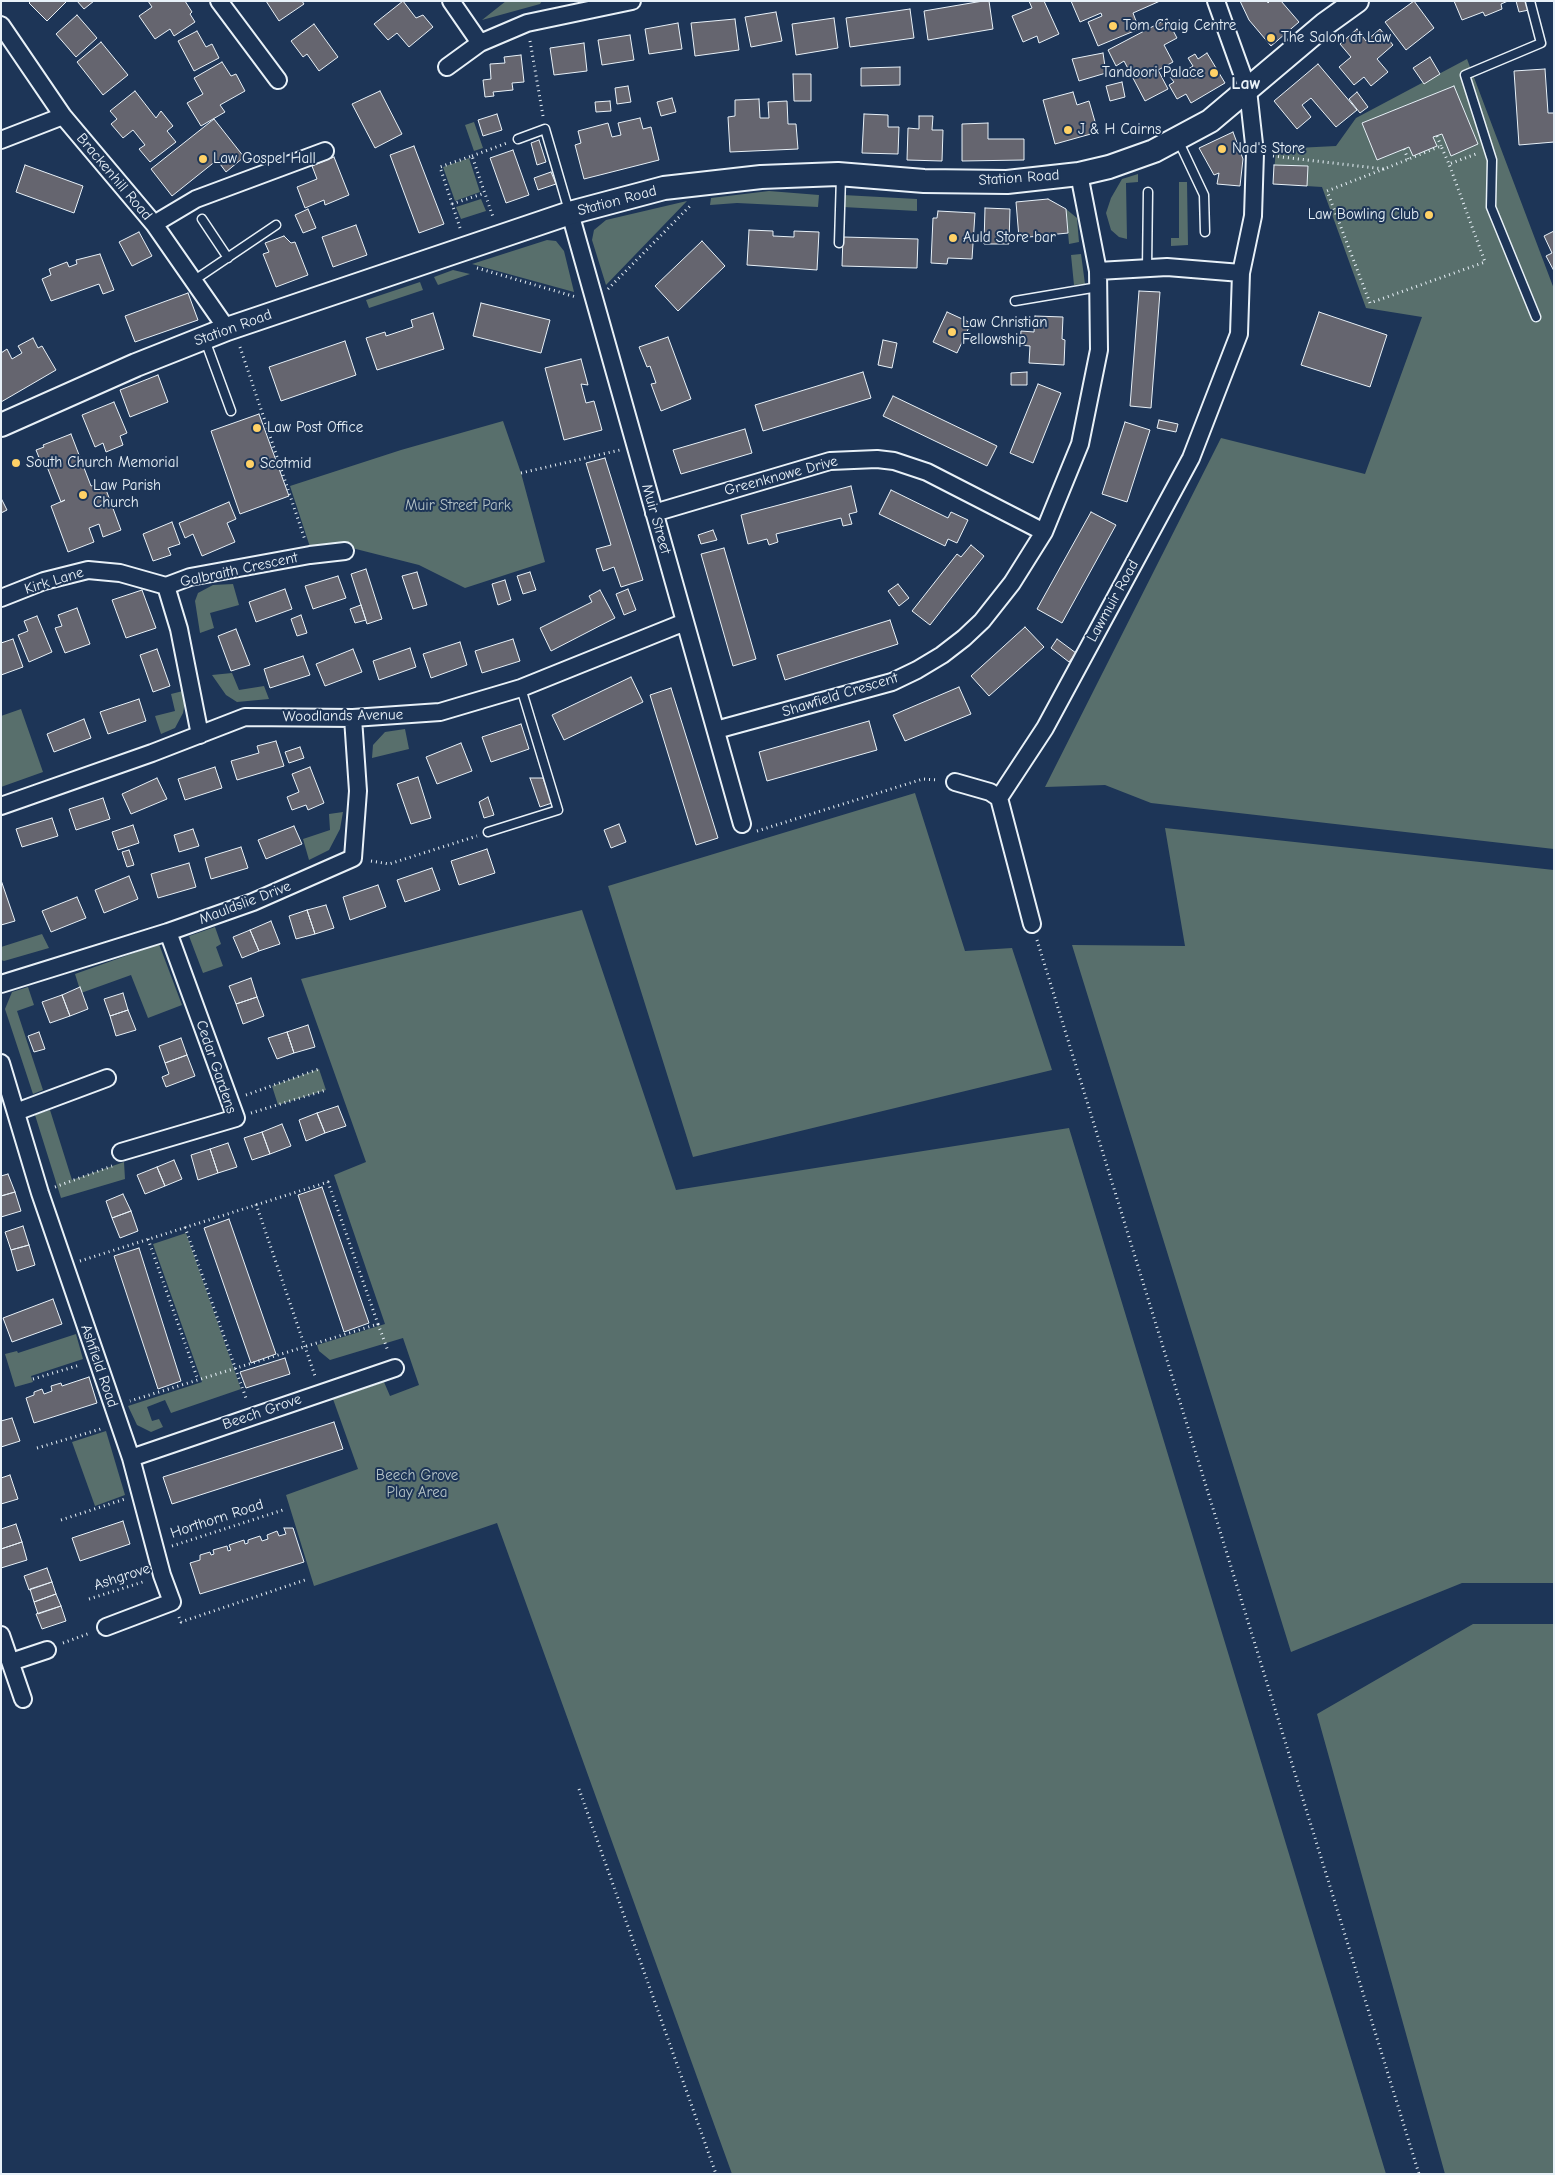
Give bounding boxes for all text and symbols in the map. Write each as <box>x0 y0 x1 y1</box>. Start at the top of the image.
place label: Tom Craig Centre <box>1123 17 1236 35</box>
marker: Tom Craig Centre <box>1107 20 1119 32</box>
place label: The Salon at Law <box>1281 29 1391 47</box>
marker: The Salon at Law <box>1265 32 1277 44</box>
place label: Tandoori Palace <box>1102 64 1204 82</box>
marker: Tandoori Palace <box>1208 67 1220 79</box>
district label: Law <box>1231 73 1261 95</box>
place label: J & H Cairns <box>1078 121 1161 139</box>
marker: J & H Cairns <box>1062 124 1074 136</box>
street label: Brackenhill Road <box>72 130 156 224</box>
place label: Nad's Store <box>1232 140 1305 158</box>
marker: Nad's Store <box>1216 143 1228 155</box>
place label: Law Gospel Hall <box>213 150 316 168</box>
marker: Law Gospel Hall <box>197 153 209 165</box>
street label: Station Road <box>978 166 1060 190</box>
street label: Station Road <box>575 182 659 220</box>
place label: Law Bowling Club <box>1308 206 1419 224</box>
marker: Law Bowling Club <box>1423 209 1435 221</box>
place label: Auld Store bar <box>963 229 1056 247</box>
marker: Auld Store bar <box>947 232 959 244</box>
street label: Station Road <box>192 306 274 350</box>
place label: Law Christian Fellowship <box>962 314 1048 349</box>
marker: Law Christian Fellowship <box>946 326 958 338</box>
place label: Law Post Office <box>267 419 363 437</box>
marker: Law Post Office <box>251 422 263 434</box>
street label: Greenknowe Drive <box>722 452 840 500</box>
place label: South Church Memorial <box>26 454 179 472</box>
place label: Scotmid <box>260 455 311 473</box>
marker: South Church Memorial <box>10 457 22 469</box>
marker: Scotmid <box>244 458 256 470</box>
place label: Law Parish Church <box>93 477 161 512</box>
street label: Muir Street <box>637 482 675 556</box>
marker: Law Parish Church <box>77 489 89 501</box>
park label: Muir Street Park <box>405 497 511 515</box>
street label: Galbraith Crescent <box>179 549 299 591</box>
street label: Lawmuir Road <box>1083 557 1143 645</box>
street label: Kirk Lane <box>22 564 86 598</box>
street label: Shawfield Crescent <box>780 669 900 721</box>
street label: Woodlands Avenue <box>283 706 403 726</box>
street label: Mauldslie Drive <box>197 877 293 929</box>
street label: Cedar Gardens <box>192 1018 240 1116</box>
street label: Ashfield Road <box>76 1322 122 1410</box>
street label: Beech Grove <box>220 1390 304 1434</box>
park label: Beech Grove Play Area <box>376 1467 458 1502</box>
street label: Horthorn Road <box>168 1496 266 1542</box>
street label: Ashgrove <box>92 1559 152 1595</box>

